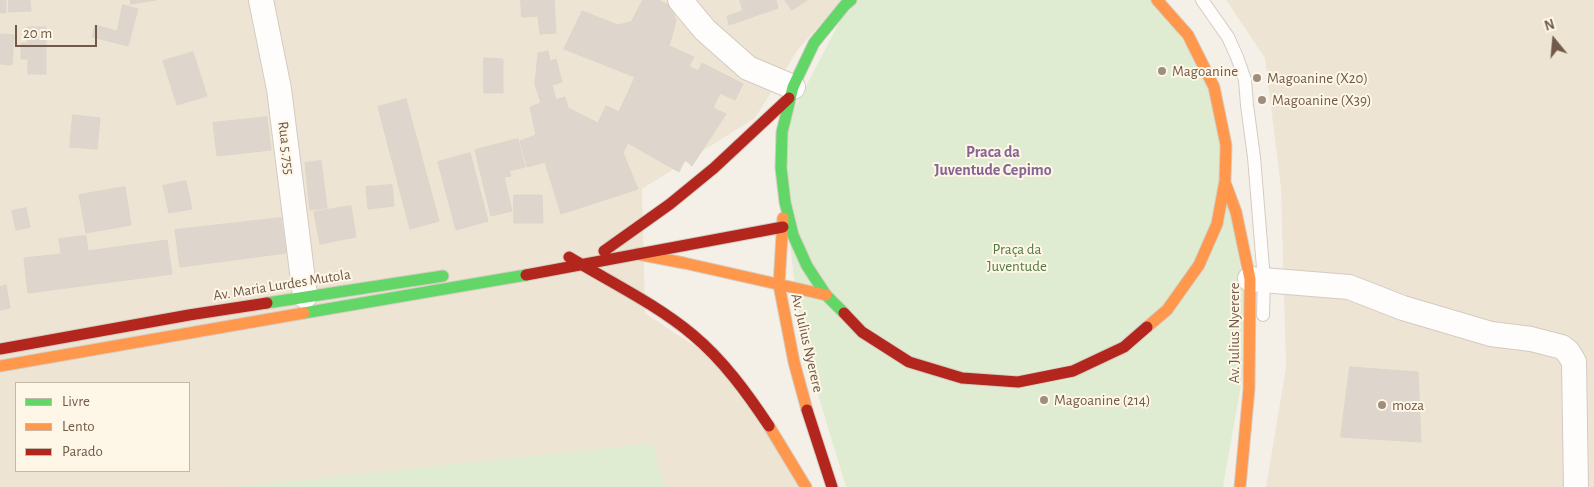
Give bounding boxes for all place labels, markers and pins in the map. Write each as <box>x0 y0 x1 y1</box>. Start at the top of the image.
place label: Magoanine <box>1172 62 1238 80</box>
marker: Magoanine <box>1156 65 1168 77</box>
place label: Magoanine (X20) <box>1267 69 1368 87</box>
marker: Magoanine (X20) <box>1251 72 1263 84</box>
place label: Magoanine (X39) <box>1272 91 1372 109</box>
marker: Magoanine (X39) <box>1256 94 1268 106</box>
place label: Magoanine (214) <box>1054 391 1151 409</box>
marker: Magoanine (214) <box>1038 394 1050 406</box>
place label: moza <box>1392 396 1424 414</box>
marker: moza <box>1376 399 1388 411</box>

